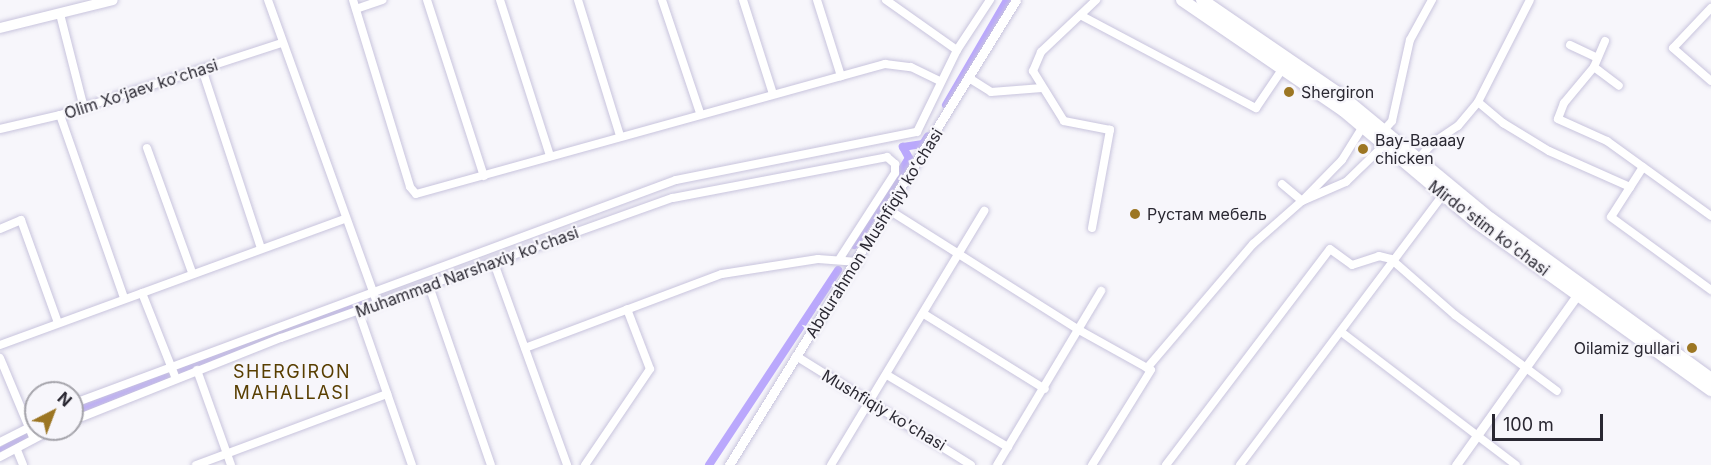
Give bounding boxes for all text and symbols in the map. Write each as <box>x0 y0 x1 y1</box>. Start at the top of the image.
street label: Olim Xoʻjaev ko'chasi <box>62 55 220 123</box>
place label: Shergiron <box>1301 82 1374 102</box>
marker: Shergiron <box>1282 85 1296 99</box>
street label: Abdurahmon Mushfiqiy koʻchasi <box>801 125 947 341</box>
place label: Bay-Baaaay chicken <box>1375 130 1465 168</box>
marker: Bay-Baaaay chicken <box>1356 142 1370 156</box>
street label: Mirdo'stim ko'chasi <box>1425 176 1553 280</box>
place label: Рустам мебель <box>1147 204 1267 224</box>
marker: Рустам мебель <box>1128 207 1142 221</box>
street label: Muhammad Narshaxiy ko'chasi <box>353 223 581 321</box>
place label: Oilamiz gullari <box>1574 338 1680 358</box>
marker: Oilamiz gullari <box>1685 341 1699 355</box>
district label: SHERGIRON MAHALLASI <box>233 362 351 404</box>
street label: Mushfiqiy ko'chasi <box>819 365 949 455</box>
north arrow <box>24 381 84 441</box>
text: N <box>53 388 76 411</box>
scale bar <box>1495 402 1606 440</box>
text: 100 m <box>1503 414 1554 435</box>

